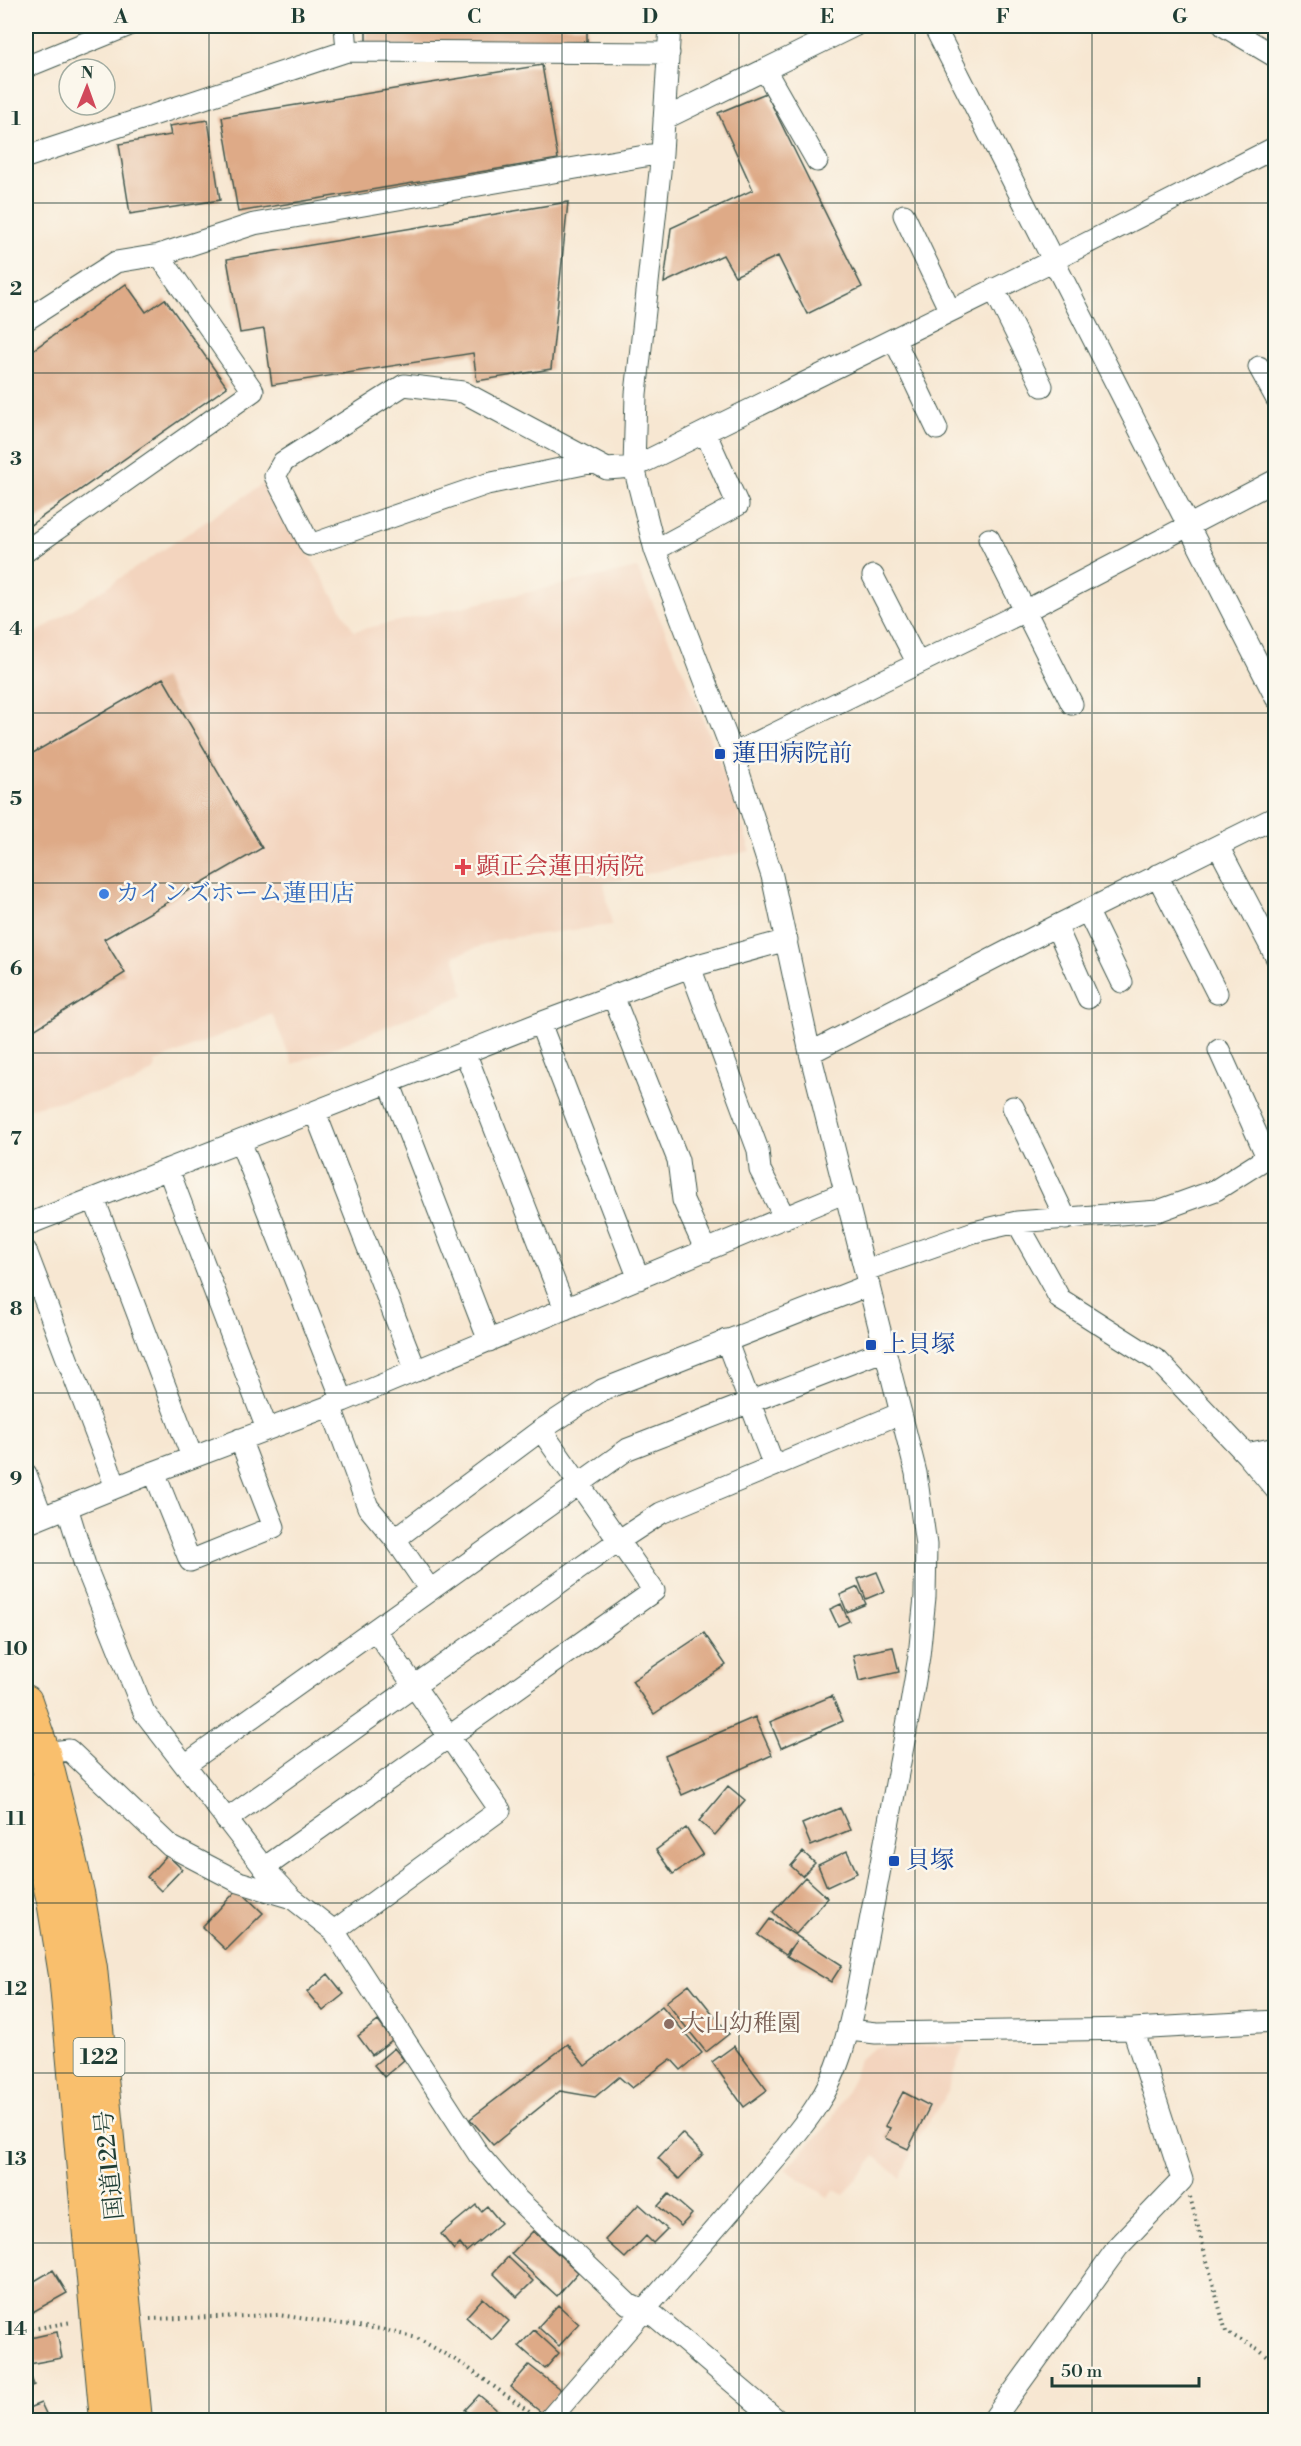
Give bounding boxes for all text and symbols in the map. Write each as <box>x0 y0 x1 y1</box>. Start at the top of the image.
text: A <box>113 5 129 30</box>
text: B <box>290 5 306 30</box>
text: C <box>467 5 481 30</box>
text: D <box>642 5 658 30</box>
text: E <box>820 5 834 30</box>
text: F <box>996 5 1010 30</box>
text: G <box>1172 5 1188 30</box>
north arrow <box>57 57 117 117</box>
text: N <box>81 63 94 83</box>
text: 1 <box>11 107 21 132</box>
text: 2 <box>10 277 22 302</box>
text: 3 <box>10 447 22 472</box>
text: 4 <box>9 617 23 642</box>
place label: 蓮田病院前 <box>732 739 852 769</box>
marker: 蓮田病院前 <box>713 747 727 761</box>
text: 5 <box>10 787 22 812</box>
place label: 顕正会蓮田病院 <box>476 852 644 882</box>
marker: 顕正会蓮田病院 <box>454 858 472 876</box>
place label: カインズホーム蓮田店 <box>116 879 355 909</box>
marker: カインズホーム蓮田店 <box>97 887 111 901</box>
text: 6 <box>10 957 23 982</box>
text: 7 <box>10 1127 22 1152</box>
text: 8 <box>10 1297 23 1322</box>
place label: 上貝塚 <box>883 1330 955 1360</box>
marker: 上貝塚 <box>864 1338 878 1352</box>
text: 9 <box>10 1467 22 1492</box>
text: 10 <box>4 1637 28 1662</box>
text: 11 <box>6 1807 26 1832</box>
place label: 貝塚 <box>906 1846 954 1876</box>
marker: 貝塚 <box>887 1854 901 1868</box>
text: 12 <box>5 1977 27 2002</box>
place label: 大山幼稚園 <box>681 2009 801 2039</box>
marker: 大山幼稚園 <box>662 2017 676 2031</box>
road number: 122 <box>74 2038 124 2076</box>
street label: 国道122号 <box>89 2109 131 2221</box>
text: 13 <box>5 2147 27 2172</box>
text: 14 <box>5 2317 27 2342</box>
scale bar <box>1052 2350 1199 2388</box>
text: 50 m <box>1061 2360 1103 2383</box>

